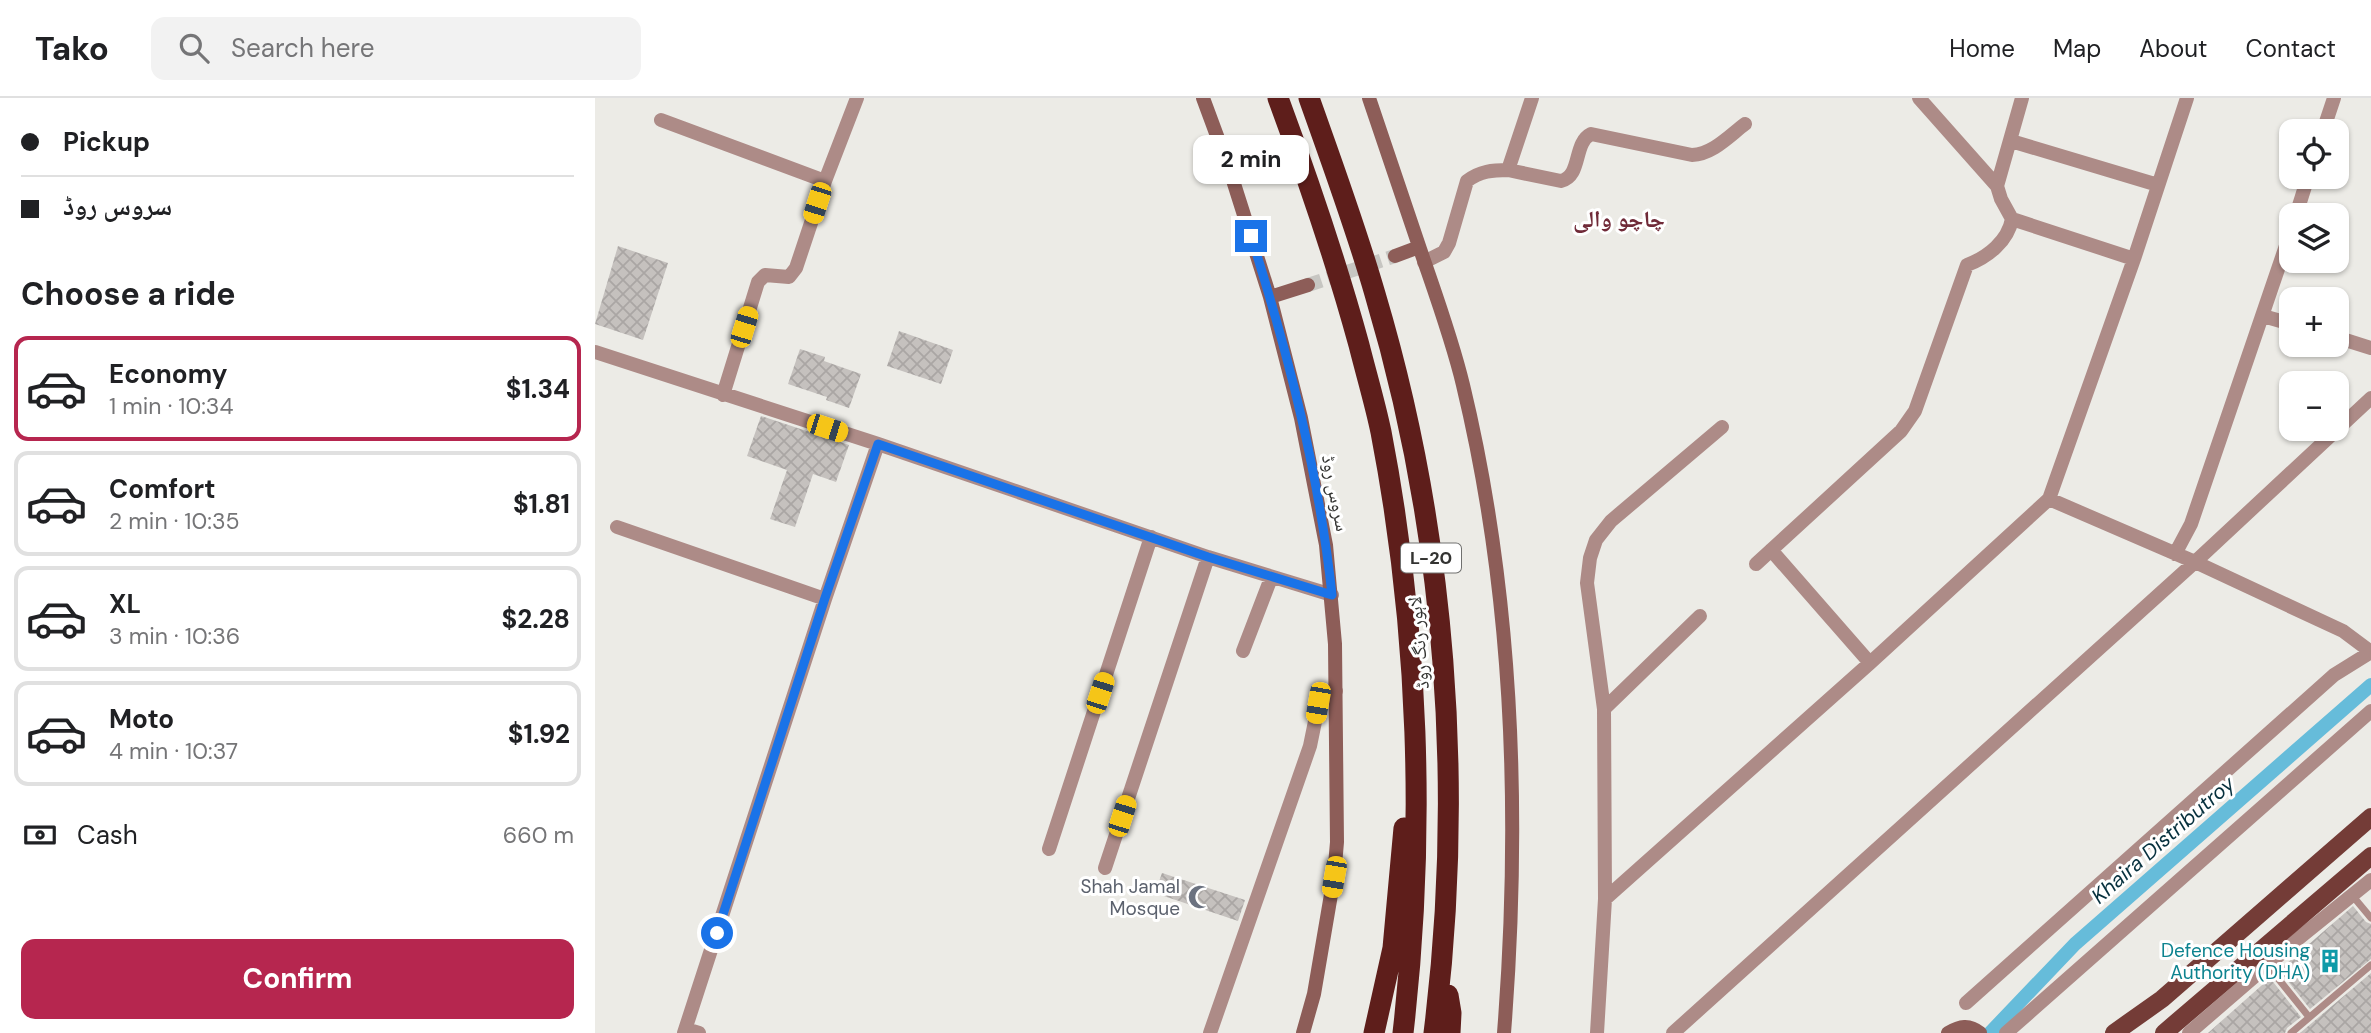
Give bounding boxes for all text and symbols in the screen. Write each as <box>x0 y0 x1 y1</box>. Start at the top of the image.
search box <box>151 17 641 80</box>
text: Tako <box>35 27 109 70</box>
icon: search <box>175 29 213 67</box>
text: Search here <box>231 31 374 65</box>
text: Home <box>1949 33 2015 64</box>
text: Map <box>2053 33 2101 64</box>
text: About <box>2139 33 2208 64</box>
text: Contact <box>2246 33 2336 64</box>
map controls <box>2279 119 2349 441</box>
button: locate <box>2279 119 2349 189</box>
text: Pickup <box>63 125 150 159</box>
callout: 2 min <box>1193 135 1309 184</box>
text: 2 min <box>1221 144 1281 174</box>
car <box>801 180 834 226</box>
text: سروس روڈ <box>63 189 172 223</box>
button: layers <box>2279 203 2349 273</box>
district label: چاچو والی <box>1573 204 1665 234</box>
route end <box>1235 220 1267 252</box>
text: Choose a ride <box>21 273 236 315</box>
button: + <box>2279 287 2349 357</box>
car <box>728 304 761 350</box>
icon: car <box>25 357 88 420</box>
text: Economy <box>109 357 227 391</box>
button: − <box>2279 371 2349 441</box>
text: $1.34 <box>506 372 570 406</box>
text: 1 min · 10:34 <box>109 391 233 421</box>
car <box>804 412 851 444</box>
street label: سروس روڈ <box>1316 453 1355 534</box>
icon: car <box>25 472 88 535</box>
text: Comfort <box>109 472 215 506</box>
text: $1.81 <box>513 487 570 521</box>
text: 2 min · 10:35 <box>109 506 240 536</box>
road number: L-20 <box>1401 544 1461 572</box>
icon: car <box>25 587 88 650</box>
text: XL <box>109 587 141 621</box>
street label: لاہور رنگ روڈ <box>1402 596 1435 690</box>
text: $2.28 <box>501 602 570 636</box>
text: 3 min · 10:36 <box>109 621 240 651</box>
car <box>1084 670 1117 716</box>
car <box>1305 680 1332 726</box>
icon: car <box>25 702 88 765</box>
text: Moto <box>109 702 174 736</box>
text: $1.92 <box>508 717 570 751</box>
text: 4 min · 10:37 <box>109 736 238 766</box>
water label: Khaira Distributroy <box>2085 769 2242 910</box>
car <box>1106 793 1139 839</box>
icon: cash <box>21 816 59 854</box>
text: Cash <box>77 818 138 852</box>
text: 660 m <box>503 820 574 850</box>
car <box>1321 854 1348 900</box>
place label: Shah Jamal Mosque <box>1080 874 1180 921</box>
mosque icon: Shah Jamal Mosque <box>1186 883 1214 911</box>
route start <box>701 917 733 949</box>
place label: Defence Housing Authority (DHA) <box>2161 938 2310 985</box>
button: Confirm <box>21 939 574 1019</box>
building icon: Defence Housing Authority (DHA) <box>2316 947 2344 975</box>

